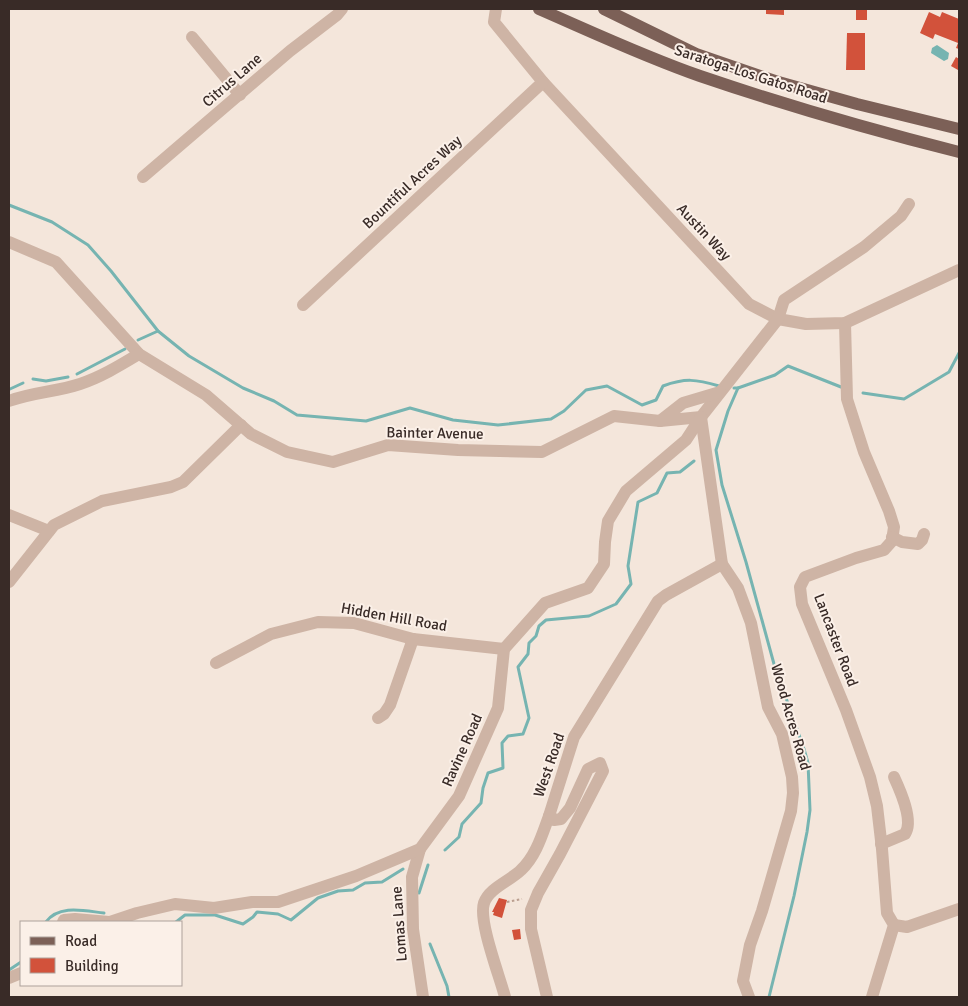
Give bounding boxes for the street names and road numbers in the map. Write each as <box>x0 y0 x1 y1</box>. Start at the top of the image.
street label: Saratoga-Los Gatos Road <box>672 41 830 107</box>
street label: Citrus Lane <box>199 49 265 111</box>
street label: Bountiful Acres Way <box>359 131 465 233</box>
street label: Austin Way <box>673 200 735 264</box>
street label: Bainter Avenue <box>386 423 484 443</box>
street label: Lancaster Road <box>810 591 862 689</box>
street label: Hidden Hill Road <box>340 599 448 635</box>
street label: Wood Acres Road <box>767 662 815 772</box>
street label: Ravine Road <box>438 711 486 789</box>
street label: West Road <box>530 730 568 800</box>
street label: Lomas Lane <box>387 886 411 962</box>

